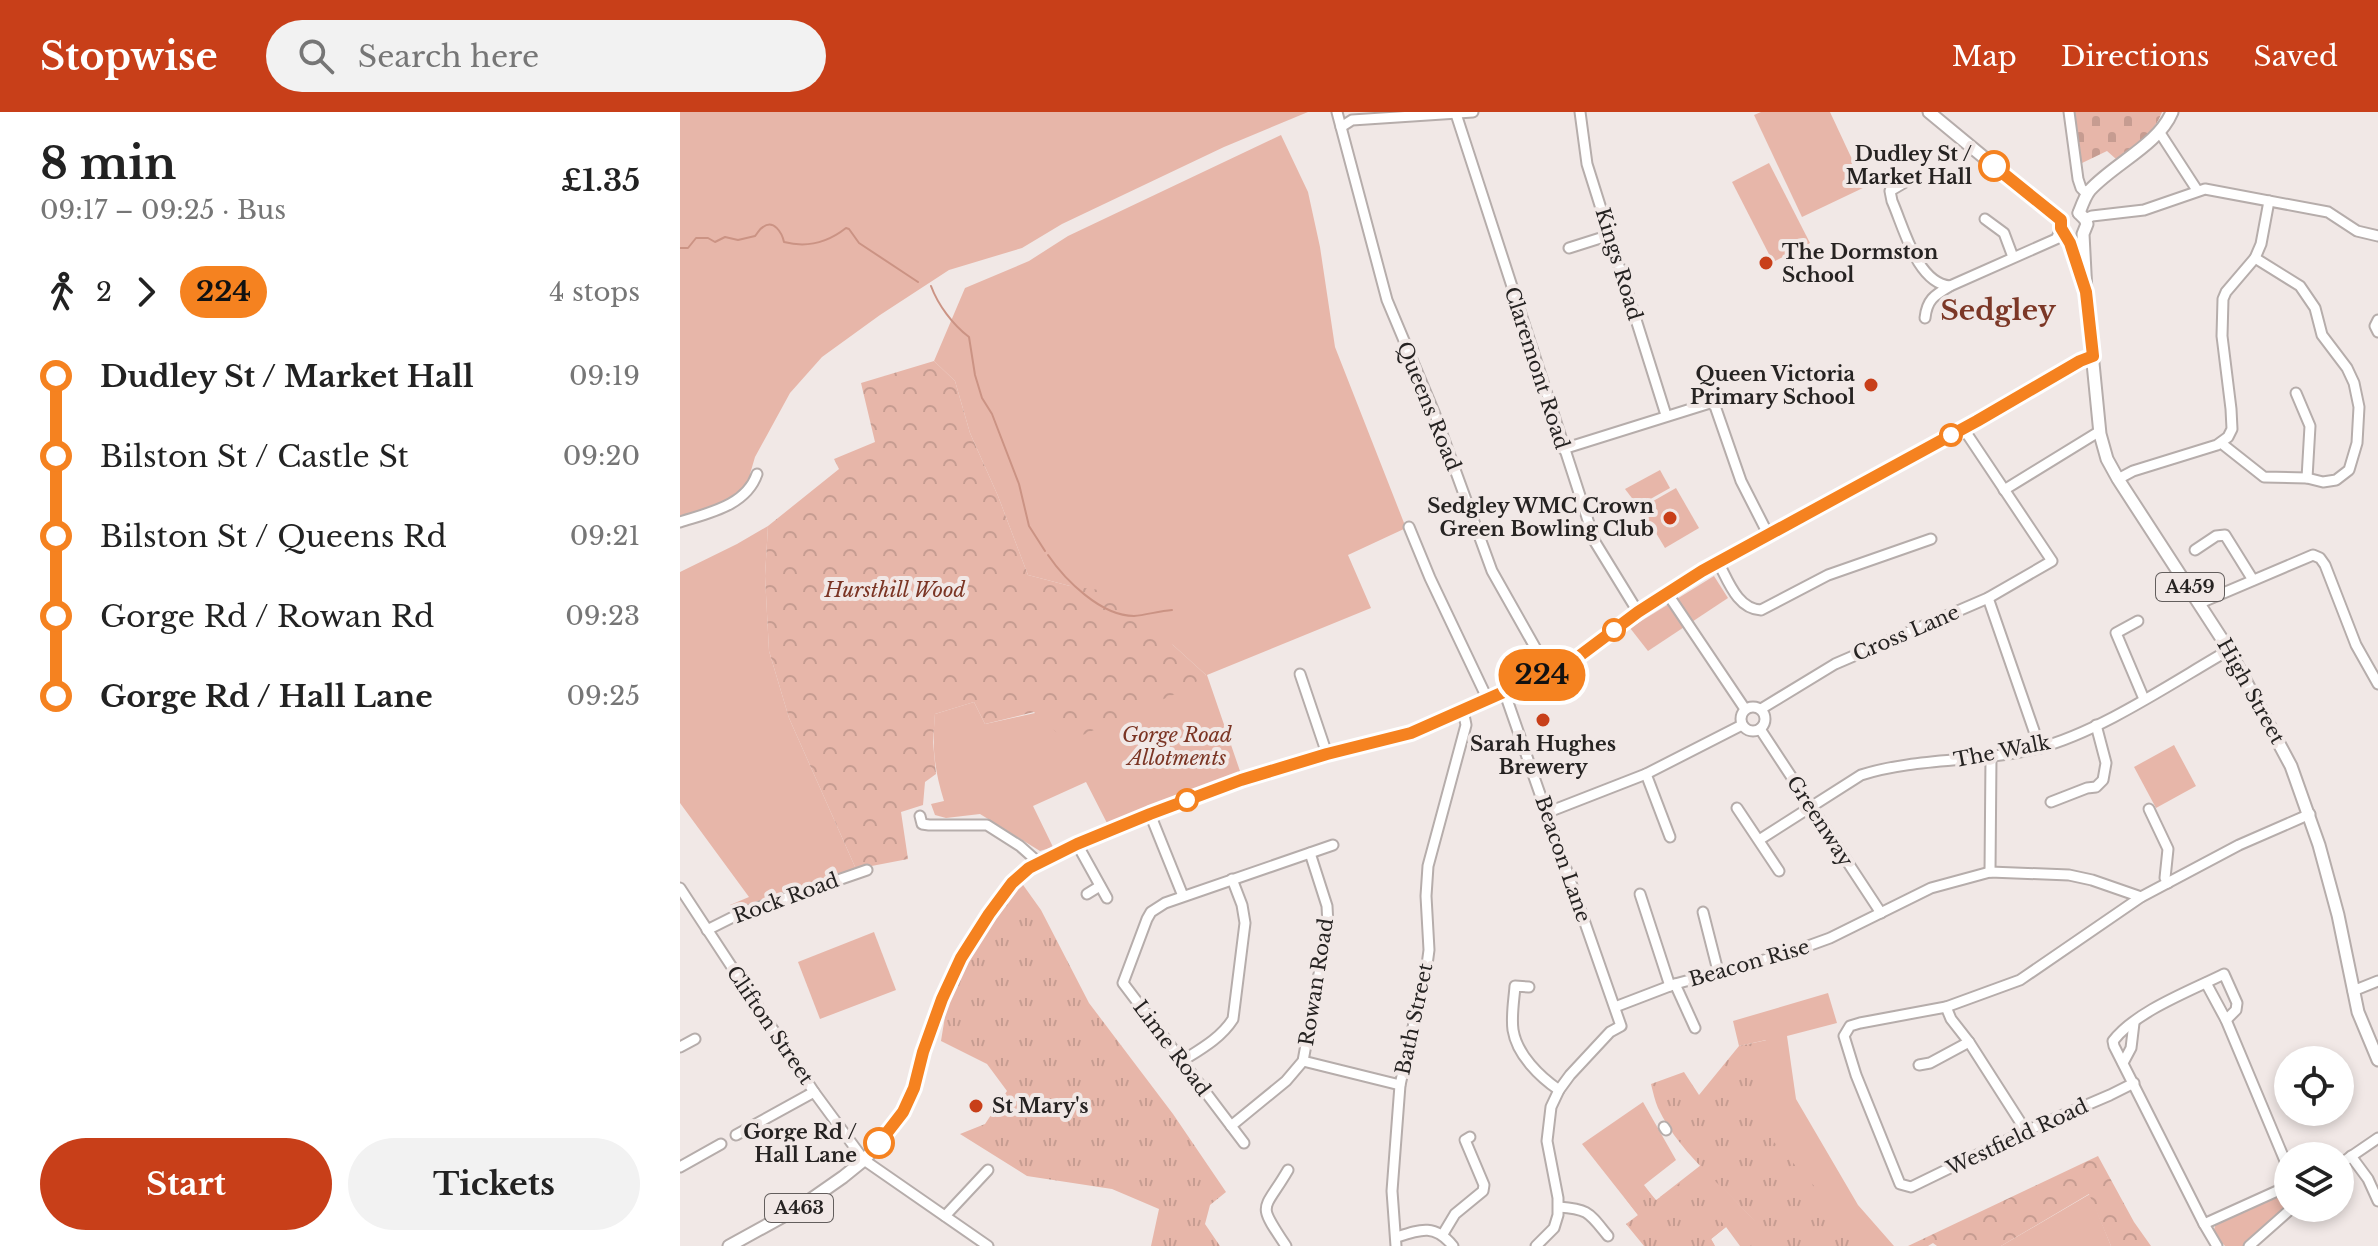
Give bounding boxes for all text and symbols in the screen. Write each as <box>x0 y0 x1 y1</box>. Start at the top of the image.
search box <box>266 20 826 92</box>
text: Stopwise <box>40 33 218 80</box>
icon: search <box>294 34 338 78</box>
text: Search here <box>358 38 539 75</box>
text: Map <box>1952 39 2017 74</box>
text: Directions <box>2061 39 2210 74</box>
text: Saved <box>2254 39 2338 74</box>
text: 8 min <box>40 136 176 191</box>
place label: Dudley St / Market Hall <box>1846 142 1972 189</box>
marker: Dudley St / Market Hall <box>1979 151 2009 181</box>
text: £1.35 <box>561 162 640 199</box>
text: 09:17 – 09:25 · Bus <box>40 194 286 226</box>
street label: Kings Road <box>1591 205 1647 323</box>
place label: The Dormston School <box>1782 240 1939 287</box>
marker: The Dormston School <box>1757 254 1775 272</box>
icon: walk <box>40 270 84 314</box>
icon: forward <box>124 270 168 314</box>
text: 224 <box>196 274 251 309</box>
text: 2 <box>96 276 112 308</box>
text: 4 stops <box>549 276 640 308</box>
street label: Claremont Road <box>1499 284 1575 452</box>
district label: Sedgley <box>1940 293 2057 328</box>
street label: Queens Road <box>1392 338 1466 474</box>
text: Dudley St / Market Hall <box>100 358 474 395</box>
text: 09:19 <box>569 360 640 392</box>
place label: Queen Victoria Primary School <box>1690 362 1856 409</box>
marker: Queen Victoria Primary School <box>1862 376 1880 394</box>
unlabelled marker <box>1940 424 1962 446</box>
text: Bilston St / Castle St <box>100 438 409 475</box>
text: 09:20 <box>563 440 640 472</box>
place label: Sedgley WMC Crown Green Bowling Club <box>1427 494 1654 541</box>
marker: Sedgley WMC Crown Green Bowling Club <box>1661 509 1679 527</box>
text: Bilston St / Queens Rd <box>100 518 447 555</box>
text: 09:21 <box>570 520 640 552</box>
road number: A459 <box>2156 573 2224 601</box>
park label: Hursthill Wood <box>824 578 965 602</box>
text: Gorge Rd / Rowan Rd <box>100 598 434 635</box>
text: 09:23 <box>565 600 640 632</box>
street label: Cross Lane <box>1849 600 1963 666</box>
unlabelled marker <box>1603 619 1625 641</box>
street label: High Street <box>2212 634 2290 748</box>
line badge: 224 <box>1496 649 1588 701</box>
text: 224 <box>1514 657 1570 692</box>
text: Gorge Rd / Hall Lane <box>100 678 433 715</box>
text: 09:25 <box>567 680 640 712</box>
marker: Sarah Hughes Brewery <box>1534 711 1552 729</box>
park label: Gorge Road Allotments <box>1122 723 1232 770</box>
street label: The Walk <box>1952 730 2053 772</box>
place label: Sarah Hughes Brewery <box>1470 732 1616 779</box>
street label: Greenway <box>1782 771 1858 871</box>
unlabelled marker <box>1176 789 1198 811</box>
street label: Beacon Lane <box>1530 793 1596 925</box>
street label: Rock Road <box>730 868 842 928</box>
street label: Rowan Road <box>1294 916 1338 1048</box>
street label: Beacon Rise <box>1686 934 1812 992</box>
street label: Bath Street <box>1390 960 1438 1077</box>
street label: Clifton Street <box>721 961 819 1089</box>
street label: Lime Road <box>1128 996 1216 1100</box>
map controls <box>2274 1046 2354 1222</box>
button: locate <box>2274 1046 2354 1126</box>
place label: St Mary's <box>992 1094 1089 1118</box>
street label: Westfield Road <box>1941 1094 2092 1181</box>
marker: St Mary's <box>967 1097 985 1115</box>
place label: Gorge Rd / Hall Lane <box>743 1120 857 1167</box>
marker: Gorge Rd / Hall Lane <box>864 1128 894 1158</box>
button: Start <box>40 1138 332 1230</box>
button: Tickets <box>348 1138 640 1230</box>
button: layers <box>2274 1142 2354 1222</box>
road number: A463 <box>765 1194 833 1222</box>

